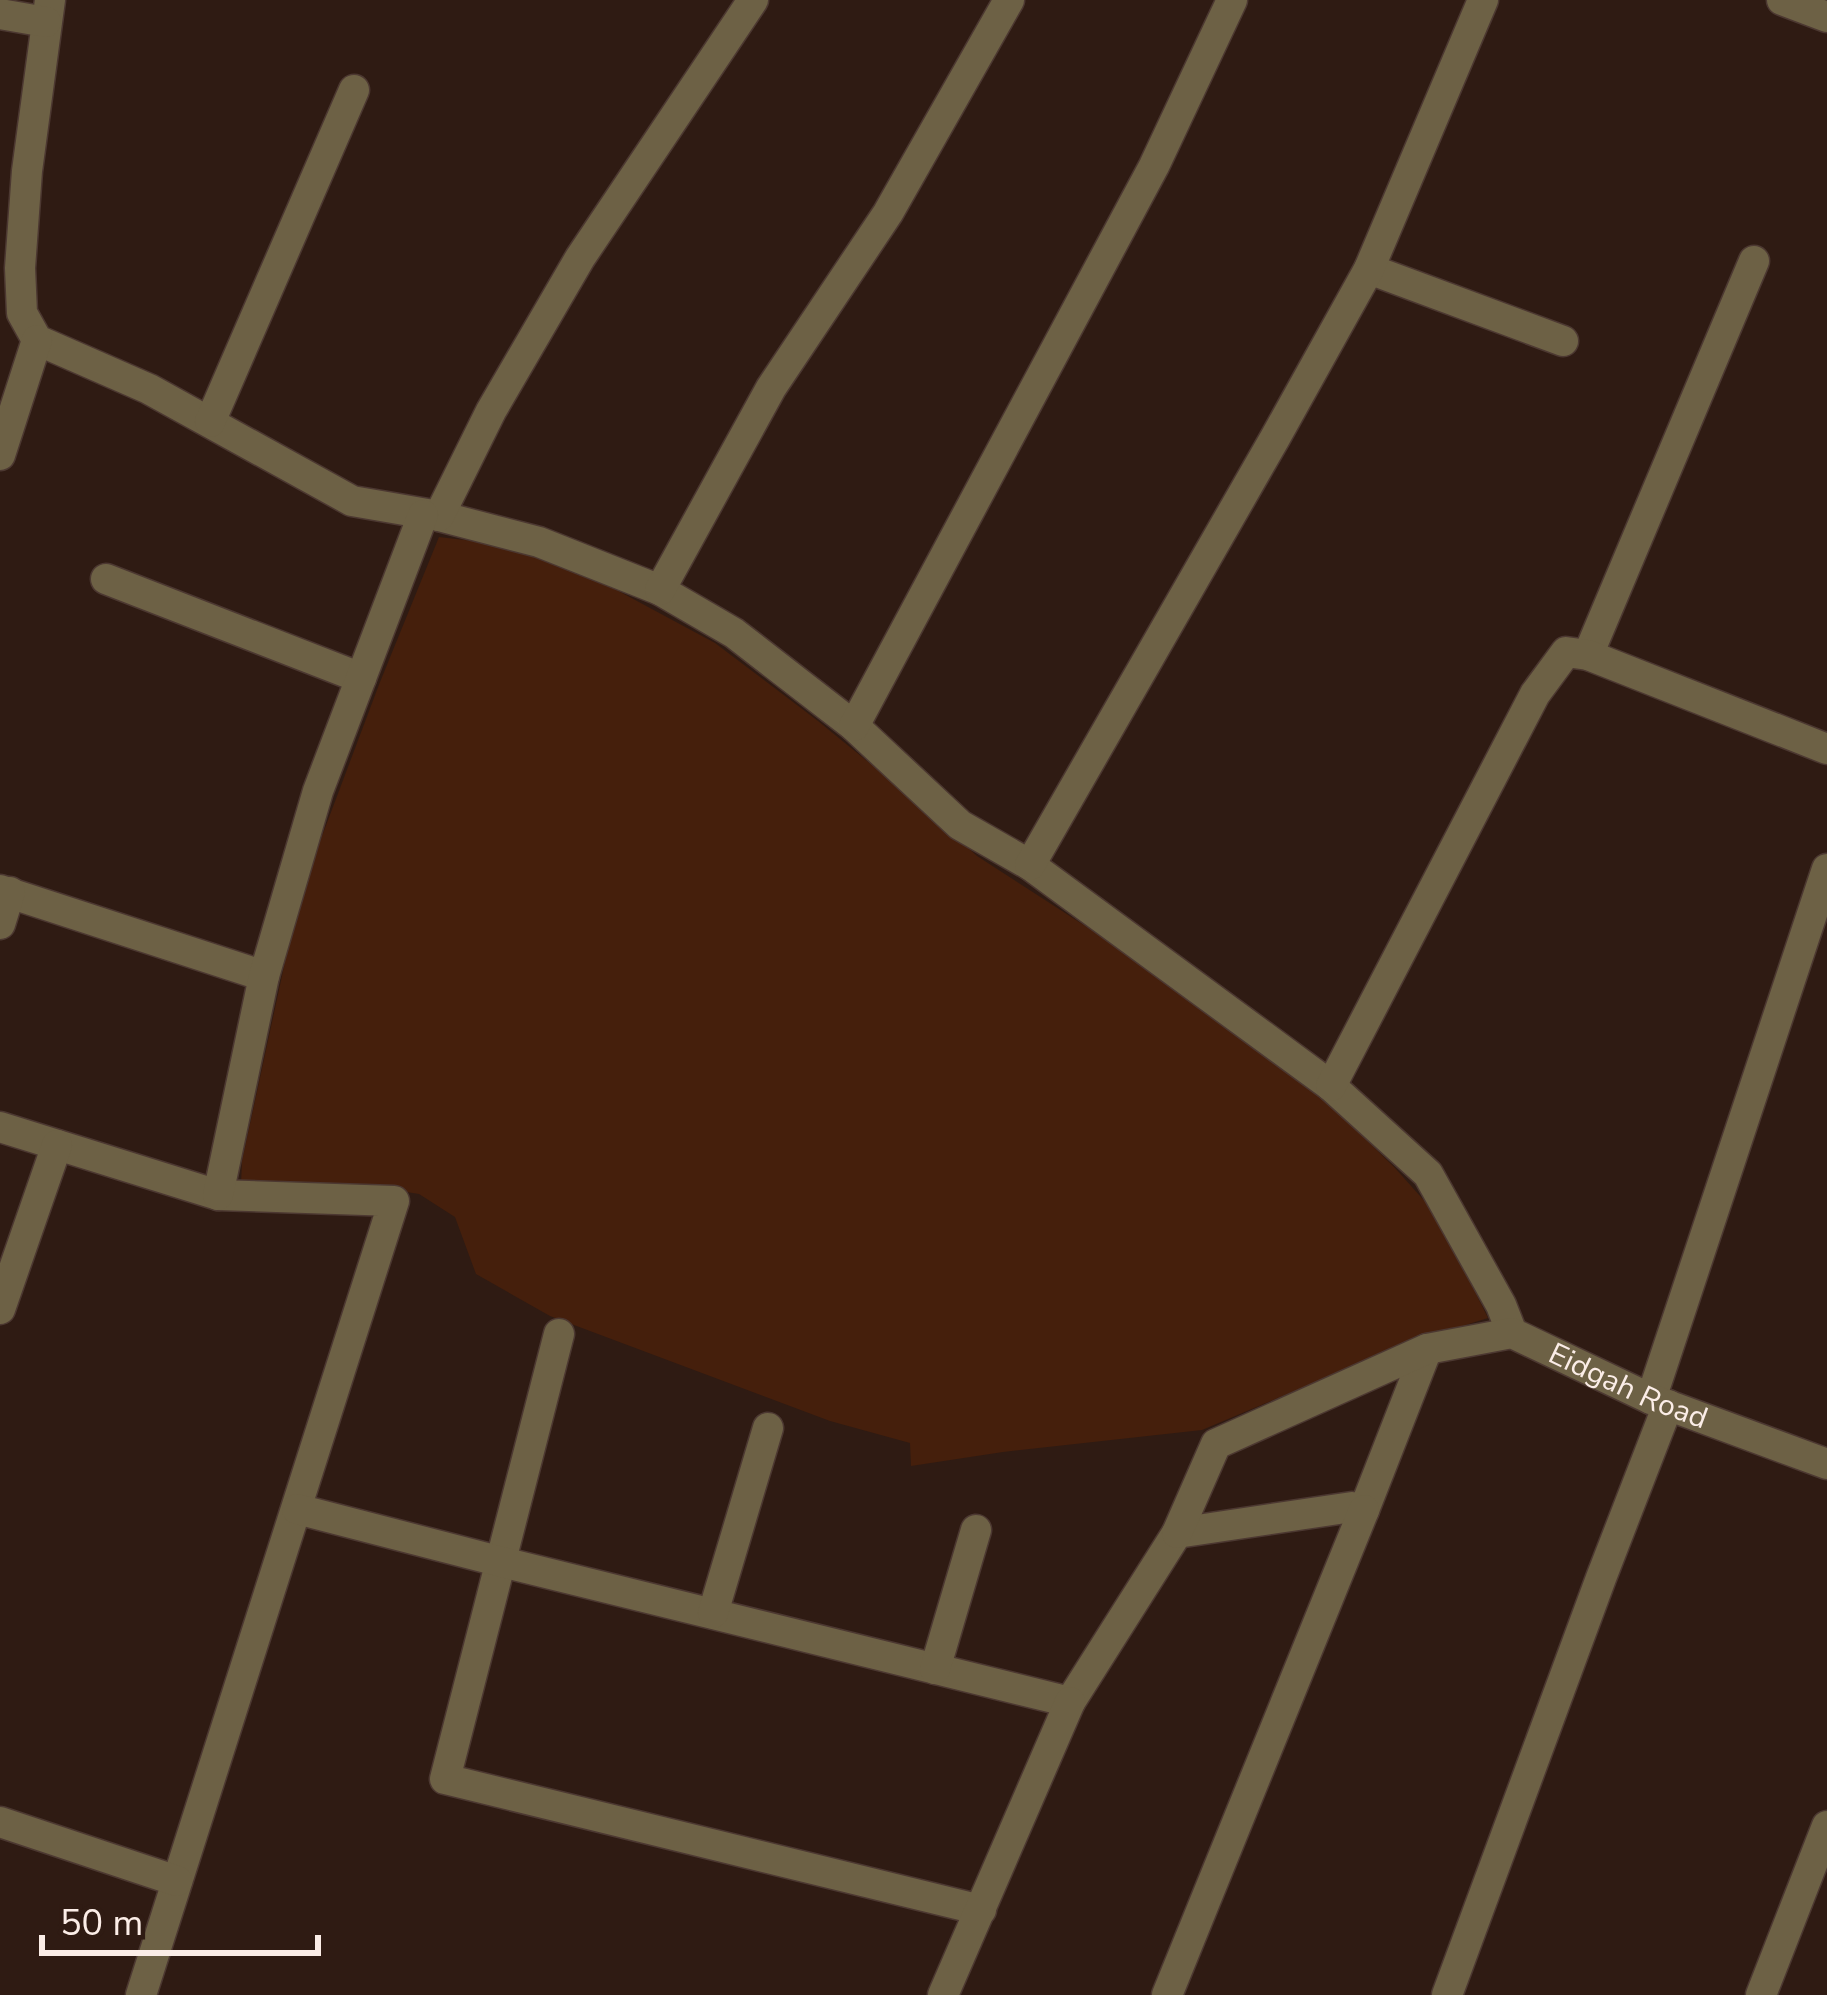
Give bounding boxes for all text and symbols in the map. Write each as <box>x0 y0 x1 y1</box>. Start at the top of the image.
street label: Eidgah Road <box>1542 1333 1713 1439</box>
scale bar <box>42 1881 318 1955</box>
text: 50 m <box>60 1899 143 1948</box>

